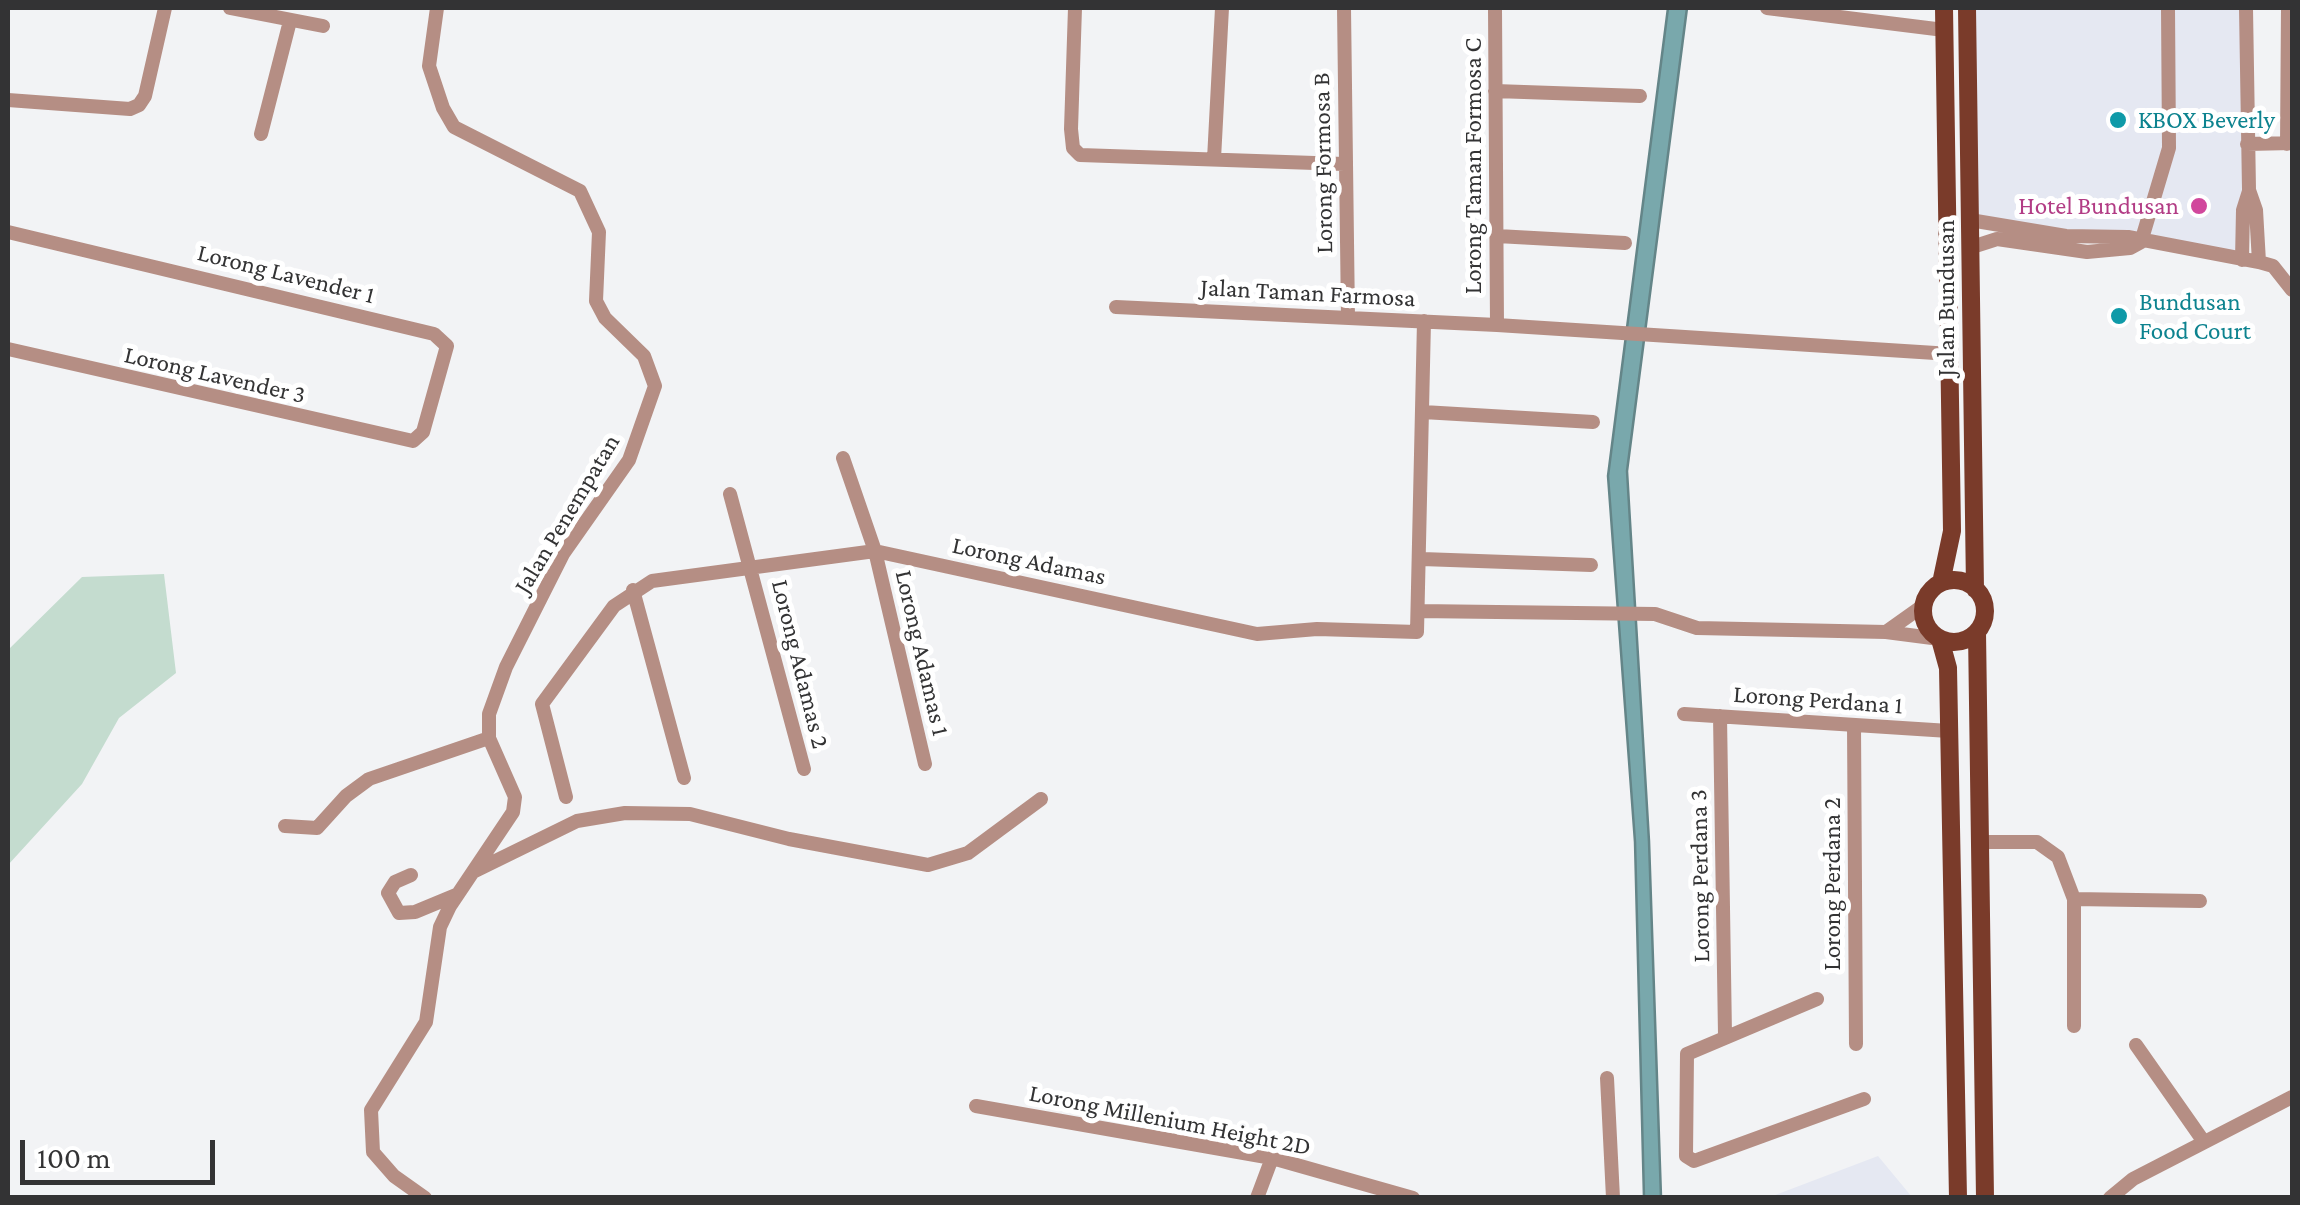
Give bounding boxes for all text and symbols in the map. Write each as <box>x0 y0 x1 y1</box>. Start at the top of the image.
street label: Lorong Taman Formosa C <box>1458 38 1488 294</box>
street label: Lorong Formosa B <box>1306 72 1340 254</box>
place label: KBOX Beverly <box>2138 105 2275 135</box>
marker: KBOX Beverly <box>2107 109 2129 131</box>
place label: Hotel Bundusan <box>2018 191 2179 221</box>
marker: Hotel Bundusan <box>2188 195 2210 217</box>
street label: Jalan Bundusan <box>1931 220 1961 376</box>
street label: Lorong Lavender 1 <box>194 237 378 311</box>
street label: Jalan Taman Farmosa <box>1200 272 1416 314</box>
place label: Bundusan Food Court <box>2139 287 2251 346</box>
marker: Bundusan Food Court <box>2108 305 2130 327</box>
street label: Lorong Lavender 3 <box>121 340 309 410</box>
street label: Jalan Penempatan <box>508 429 626 599</box>
street label: Lorong Adamas <box>949 530 1109 592</box>
street label: Lorong Adamas 1 <box>888 567 956 739</box>
street label: Lorong Adamas 2 <box>765 577 835 751</box>
street label: Lorong Perdana 1 <box>1732 679 1904 721</box>
street label: Lorong Perdana 3 <box>1683 789 1717 963</box>
street label: Lorong Perdana 2 <box>1817 797 1847 971</box>
street label: Lorong Millenium Height 2D <box>1027 1078 1313 1162</box>
scale bar <box>25 1120 220 1182</box>
text: 100 m <box>37 1141 111 1174</box>

